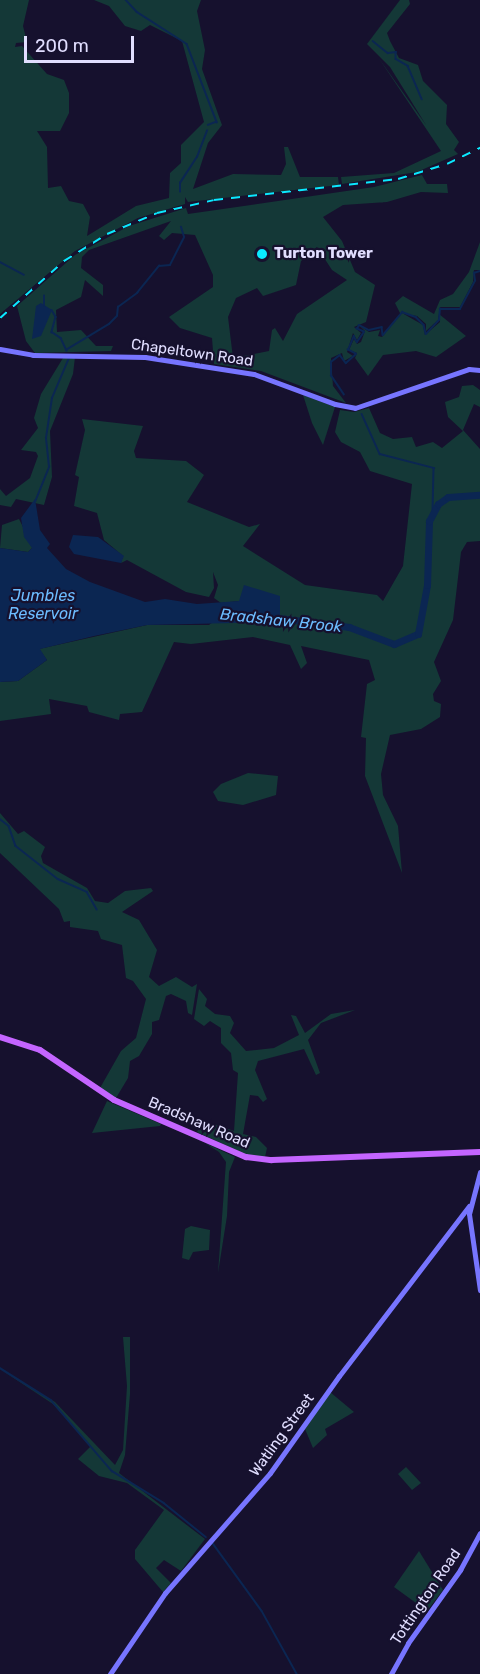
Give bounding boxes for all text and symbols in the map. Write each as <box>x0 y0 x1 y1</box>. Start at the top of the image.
scale bar <box>27 24 136 62</box>
text: 200 m <box>35 35 89 57</box>
place label: Turton Tower <box>274 245 373 263</box>
marker: Turton Tower <box>255 247 269 261</box>
street label: Chapeltown Road <box>130 336 254 370</box>
water label: Jumbles Reservoir <box>8 586 78 624</box>
water label: Bradshaw Brook <box>219 605 343 637</box>
street label: Bradshaw Road <box>145 1093 253 1153</box>
street label: Watling Street <box>246 1390 318 1480</box>
street label: Tottington Road <box>387 1546 465 1648</box>

